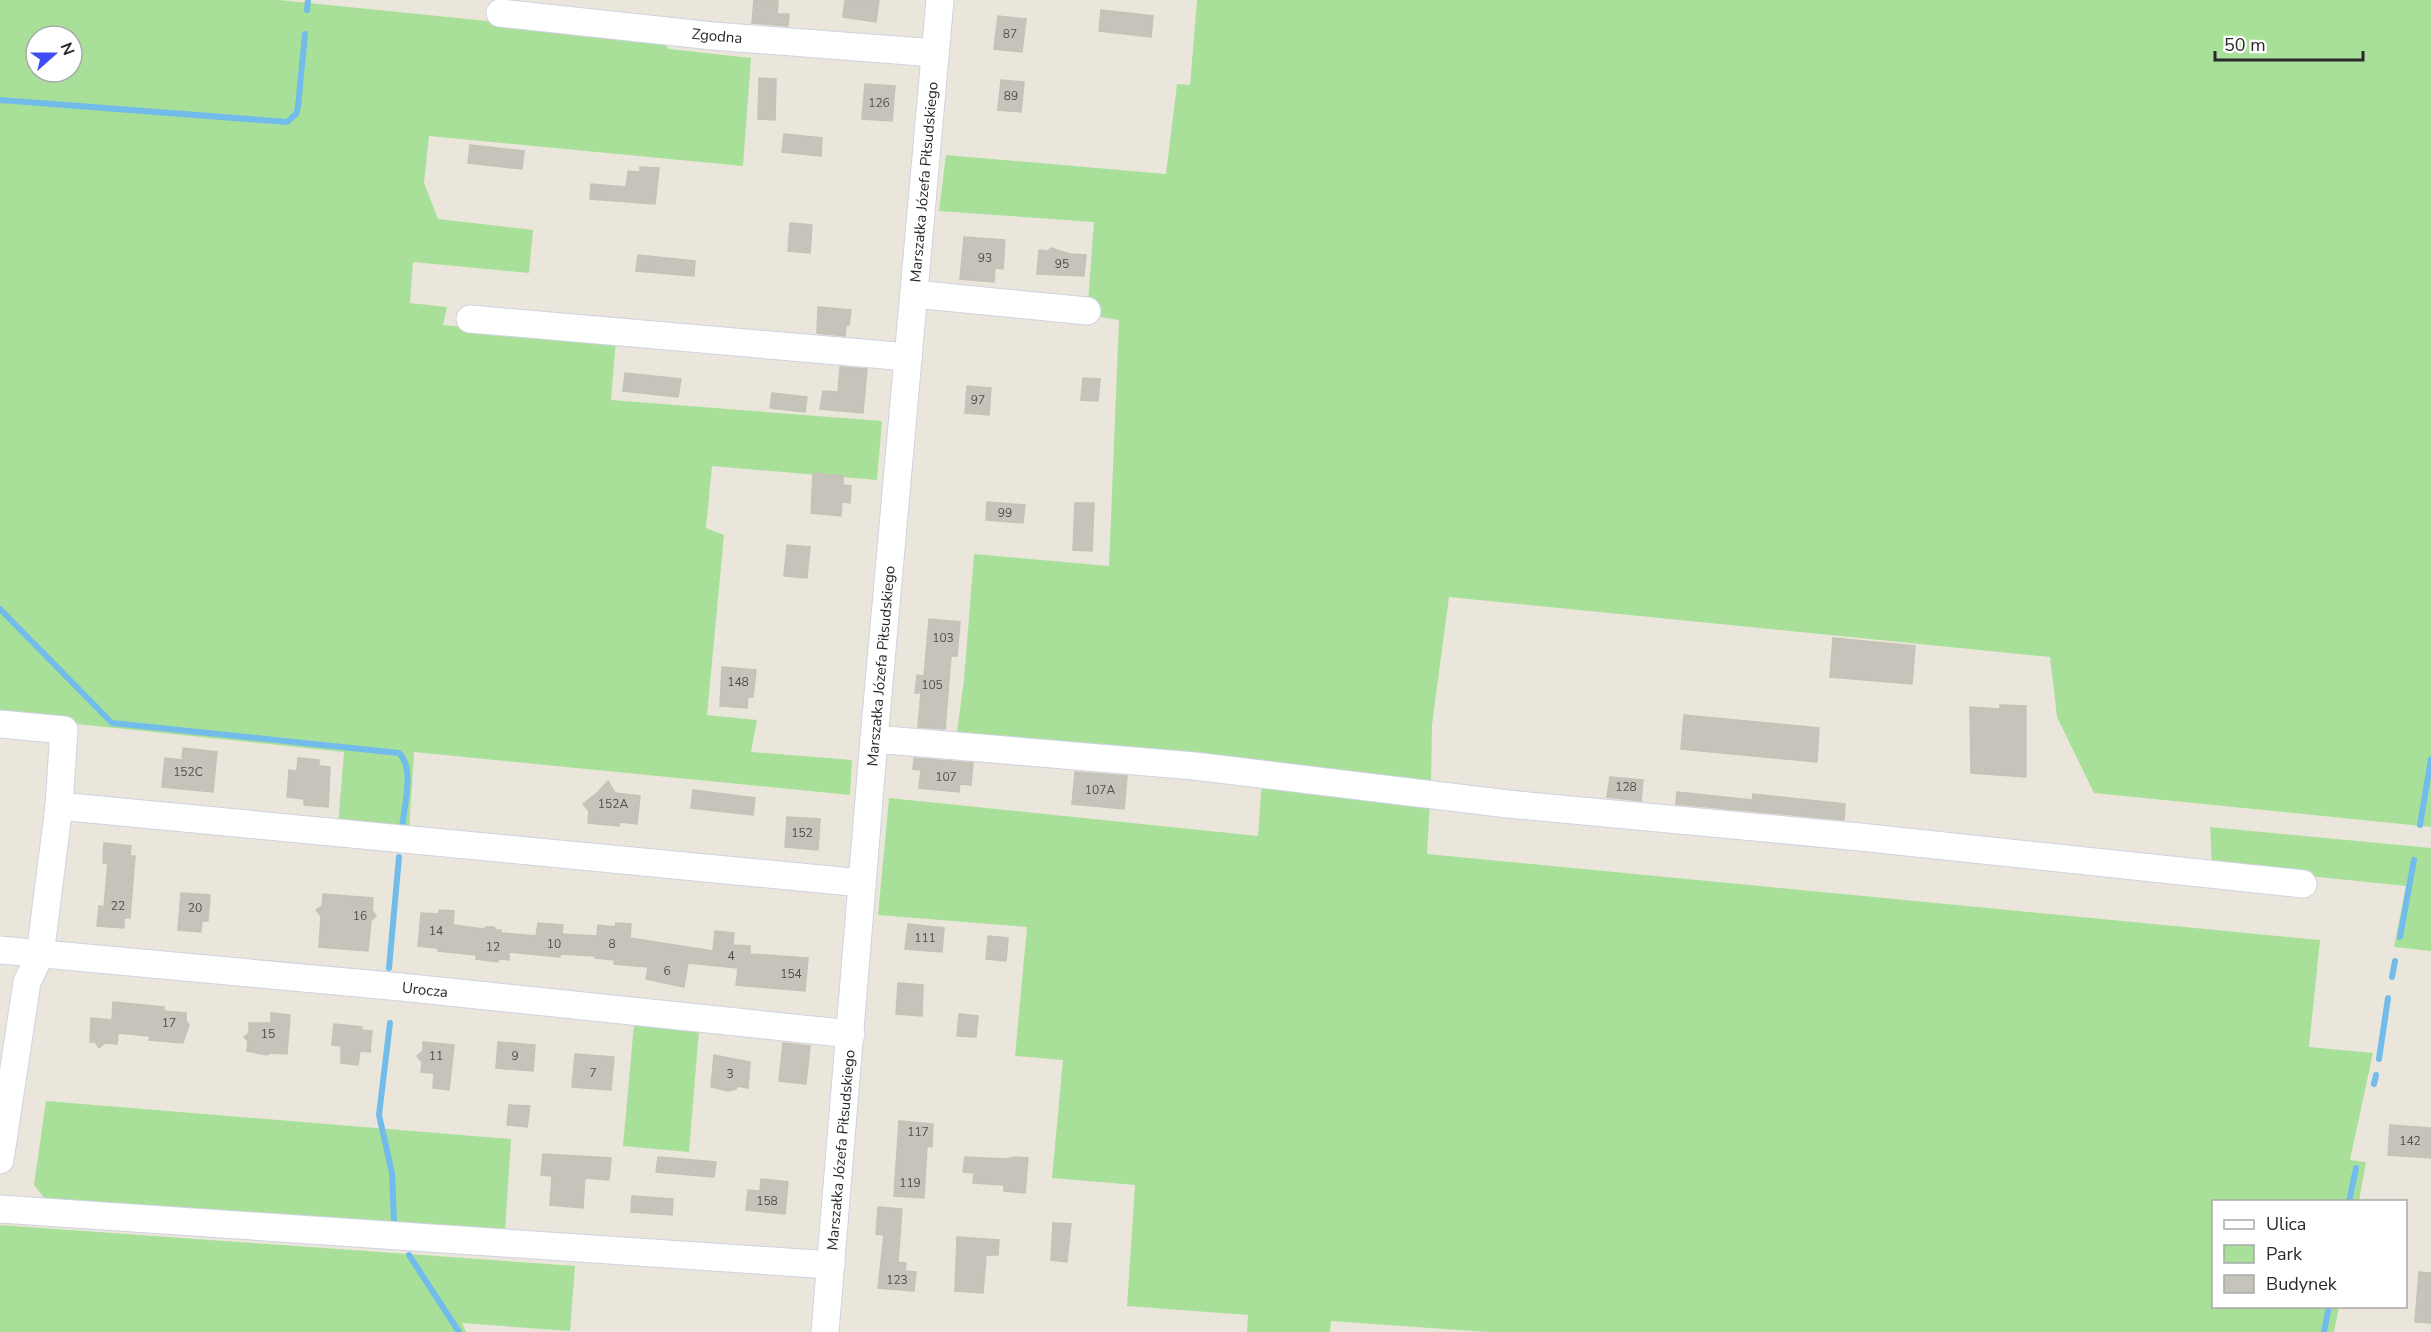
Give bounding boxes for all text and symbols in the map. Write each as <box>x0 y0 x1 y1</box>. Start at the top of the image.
north arrow <box>24 24 84 84</box>
street label: Zgodna <box>691 24 743 48</box>
scale bar <box>2215 24 2364 62</box>
house number: 87 <box>1003 26 1017 42</box>
text: 50 m <box>2224 33 2266 57</box>
text: N <box>55 39 79 59</box>
street label: Marszałka Józefa Piłsudskiego <box>905 81 943 283</box>
house number: 89 <box>1004 88 1018 104</box>
house number: 126 <box>868 95 890 111</box>
house number: 93 <box>978 250 992 266</box>
house number: 95 <box>1055 256 1069 272</box>
house number: 97 <box>971 392 985 408</box>
house number: 99 <box>998 505 1012 521</box>
street label: Marszałka Józefa Piłsudskiego <box>862 565 900 767</box>
house number: 103 <box>932 630 954 646</box>
house number: 148 <box>727 674 749 690</box>
house number: 105 <box>921 677 943 693</box>
house number: 152C <box>173 764 203 780</box>
house number: 107 <box>935 769 957 785</box>
house number: 128 <box>1615 779 1637 795</box>
house number: 107A <box>1085 782 1115 798</box>
house number: 152A <box>598 796 628 812</box>
house number: 152 <box>791 825 813 841</box>
house number: 22 <box>111 898 125 914</box>
house number: 20 <box>188 900 202 916</box>
house number: 16 <box>353 908 367 924</box>
house number: 14 <box>429 923 443 939</box>
house number: 111 <box>914 930 936 946</box>
house number: 10 <box>547 936 561 952</box>
house number: 8 <box>608 936 616 952</box>
house number: 12 <box>486 939 500 955</box>
house number: 4 <box>727 948 735 964</box>
house number: 6 <box>663 963 671 979</box>
house number: 154 <box>780 966 802 982</box>
street label: Urocza <box>401 978 449 1002</box>
house number: 17 <box>162 1015 176 1031</box>
house number: 15 <box>261 1026 275 1042</box>
house number: 11 <box>429 1048 443 1064</box>
house number: 9 <box>511 1048 519 1064</box>
street label: Marszałka Józefa Piłsudskiego <box>822 1049 860 1251</box>
house number: 7 <box>589 1065 597 1081</box>
house number: 3 <box>726 1066 734 1082</box>
house number: 117 <box>907 1124 929 1140</box>
house number: 142 <box>2399 1133 2421 1149</box>
house number: 119 <box>899 1175 921 1191</box>
house number: 158 <box>756 1193 778 1209</box>
legend <box>2212 1200 2407 1308</box>
text: Ulica <box>2266 1212 2306 1236</box>
text: Park <box>2266 1242 2303 1266</box>
house number: 123 <box>886 1272 908 1288</box>
text: Budynek <box>2266 1272 2338 1296</box>

